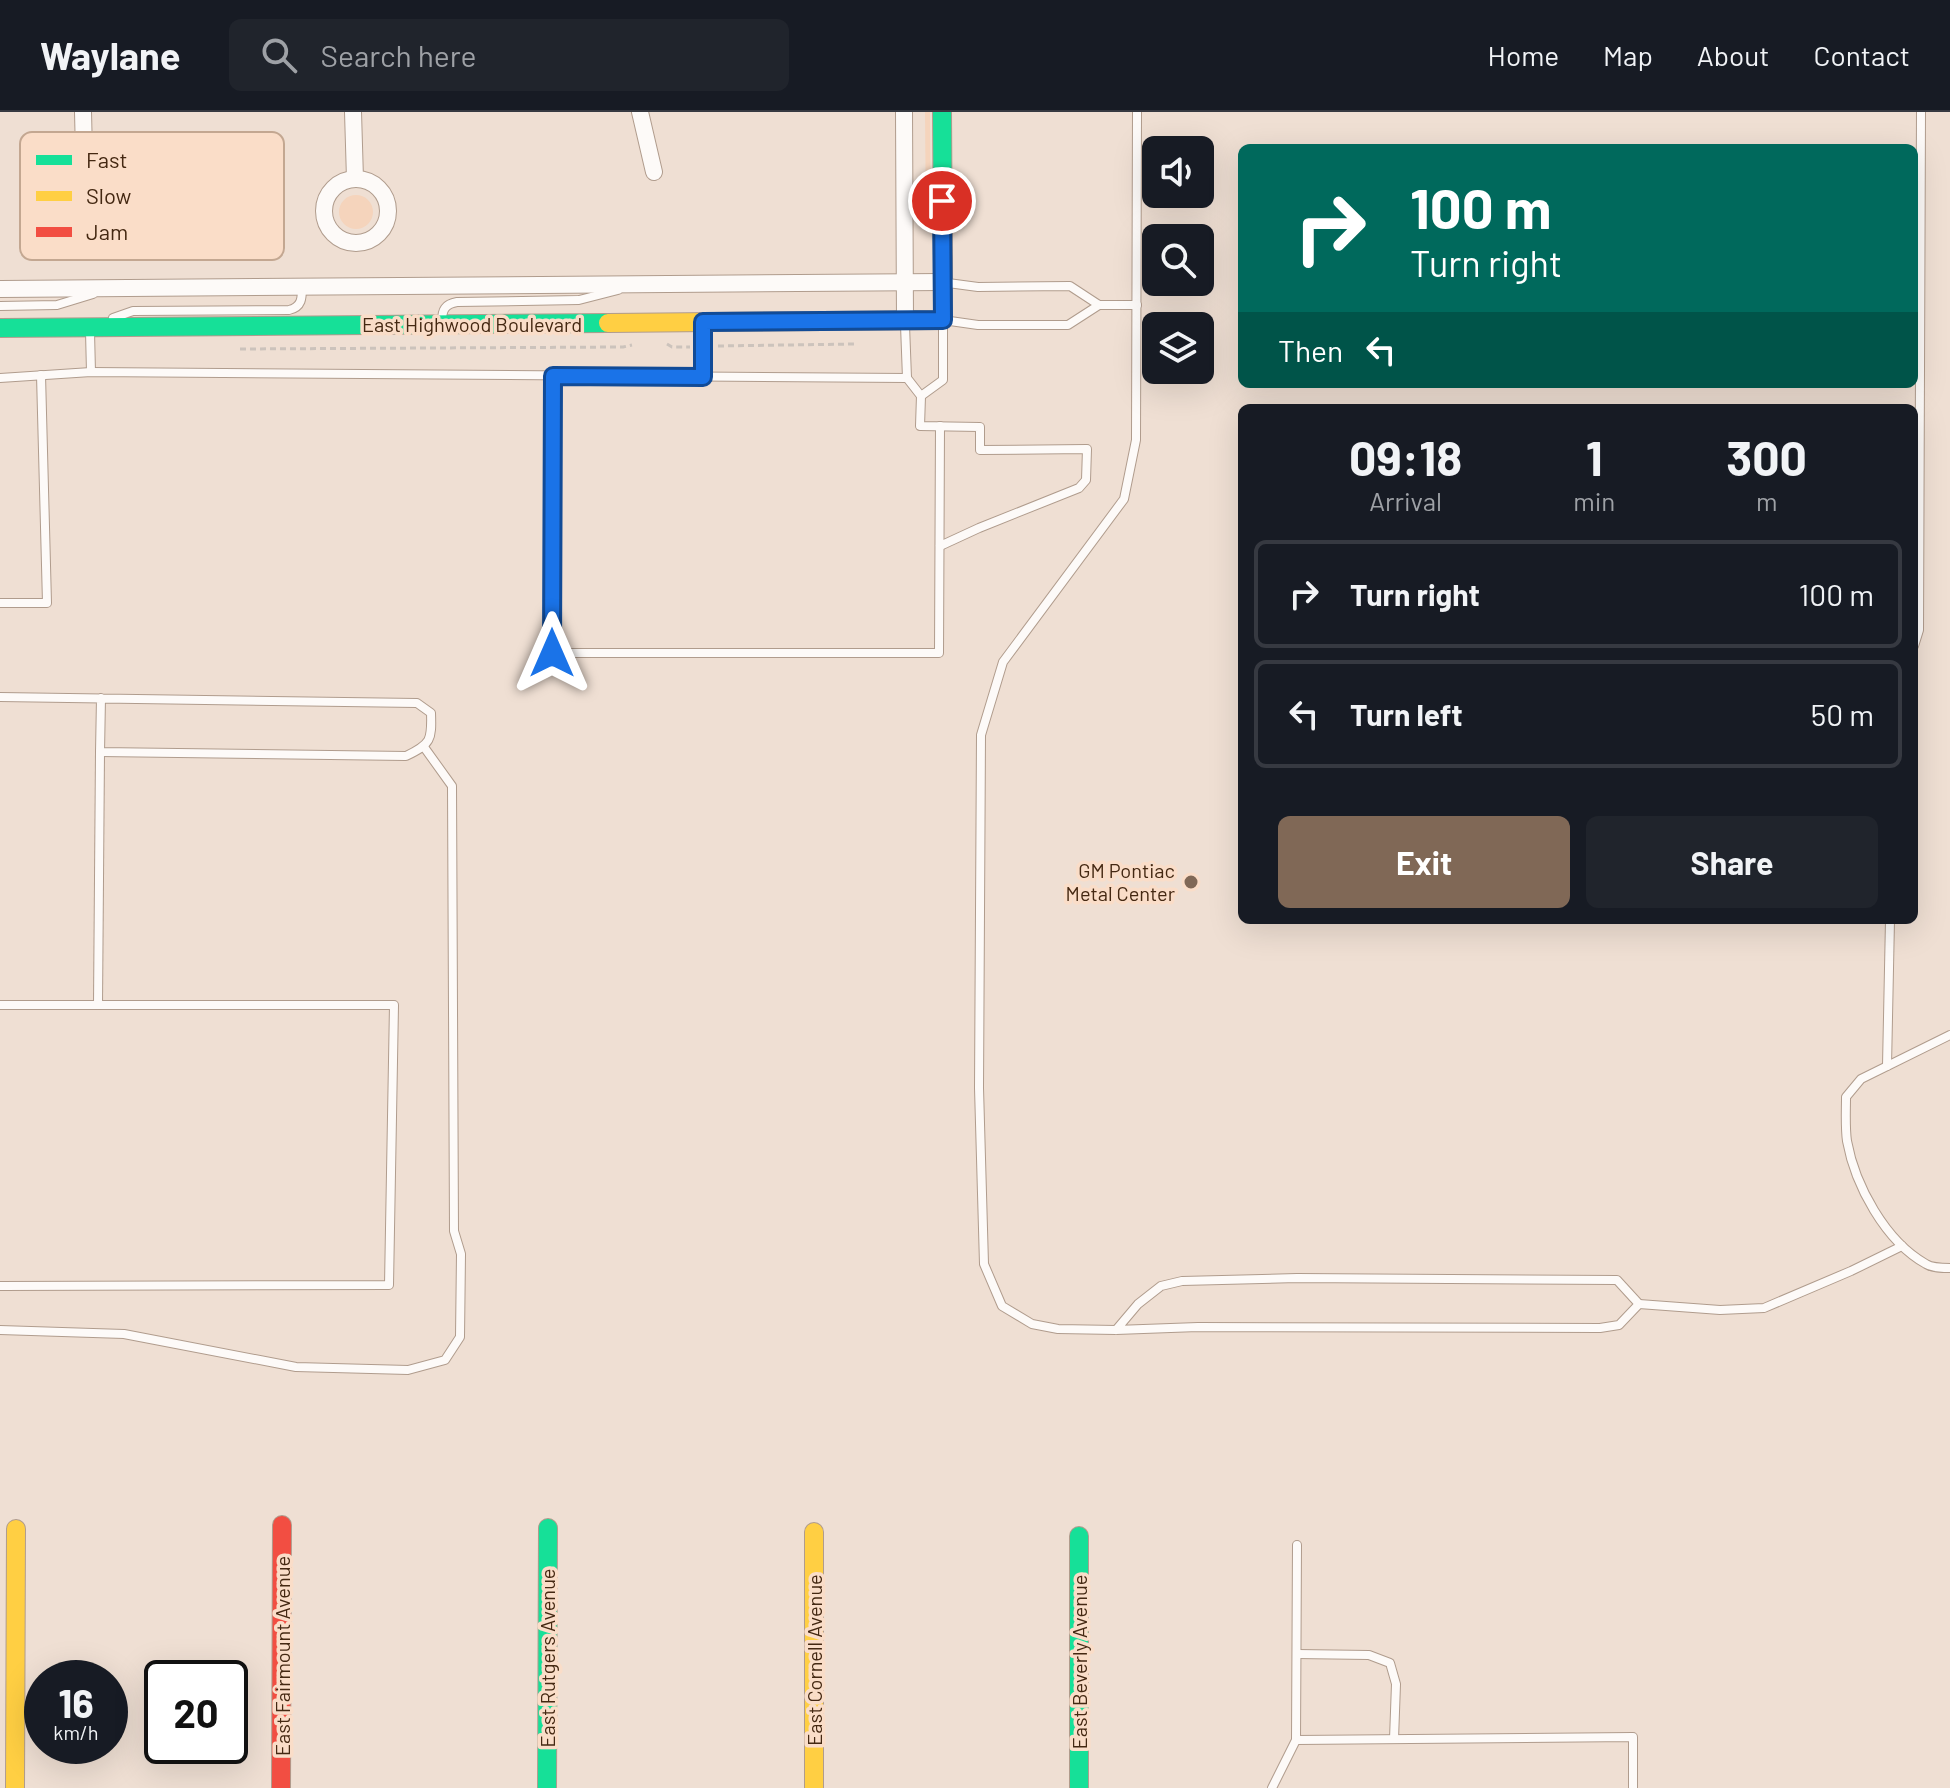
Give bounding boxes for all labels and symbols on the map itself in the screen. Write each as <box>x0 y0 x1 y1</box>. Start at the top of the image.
legend <box>20 132 284 260</box>
text: Fast <box>86 146 128 172</box>
pin <box>908 167 976 235</box>
text: Slow <box>86 182 131 208</box>
text: Jam <box>86 218 128 244</box>
street label: East Highwood Boulevard <box>362 312 582 336</box>
position arrow <box>510 611 594 695</box>
place label: GM Pontiac Metal Center <box>1066 858 1175 905</box>
marker: GM Pontiac Metal Center <box>1182 873 1200 891</box>
street label: East Fairmount Avenue <box>270 1556 294 1756</box>
street label: East Rutgers Avenue <box>535 1568 559 1748</box>
street label: East Cornell Avenue <box>802 1574 826 1746</box>
street label: East Beverly Avenue <box>1067 1575 1091 1749</box>
speed limit sign: 20 <box>144 1660 248 1764</box>

